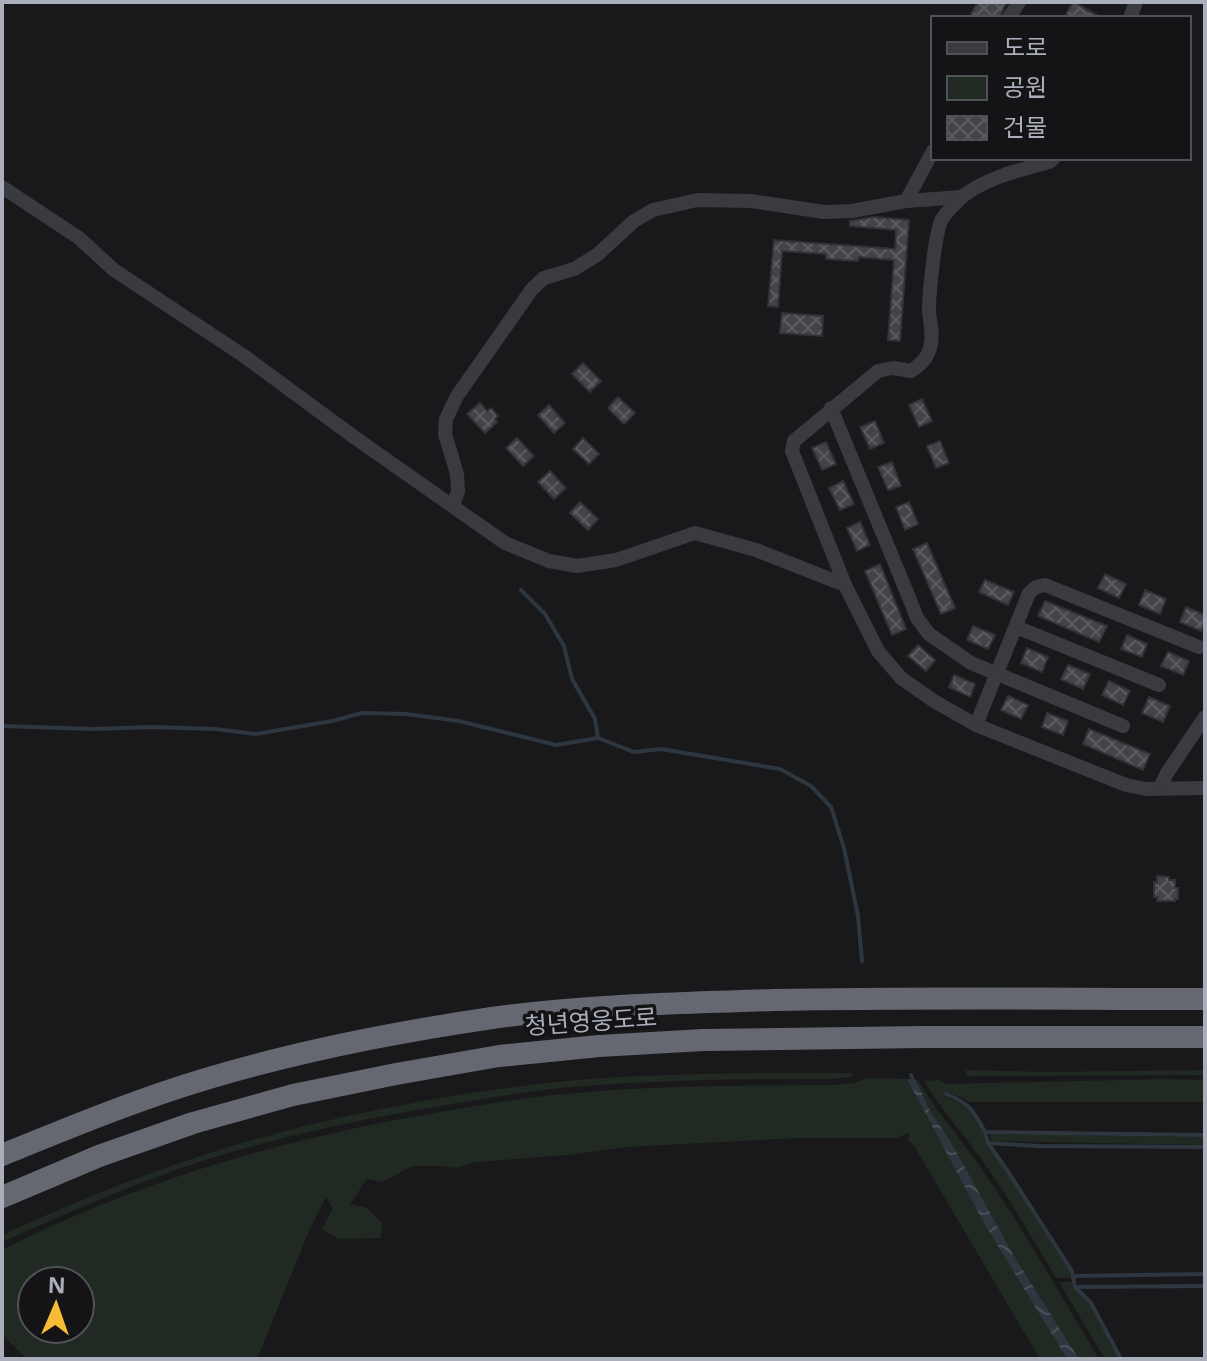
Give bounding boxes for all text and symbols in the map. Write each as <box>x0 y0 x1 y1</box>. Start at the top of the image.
legend <box>931 16 1191 160</box>
text: 도로 <box>1003 30 1047 63</box>
text: 공원 <box>1003 70 1047 103</box>
text: 건물 <box>1003 110 1047 143</box>
street label: 청년영웅도로 <box>524 999 658 1042</box>
north arrow <box>16 1265 96 1345</box>
text: N <box>47 1269 66 1299</box>

